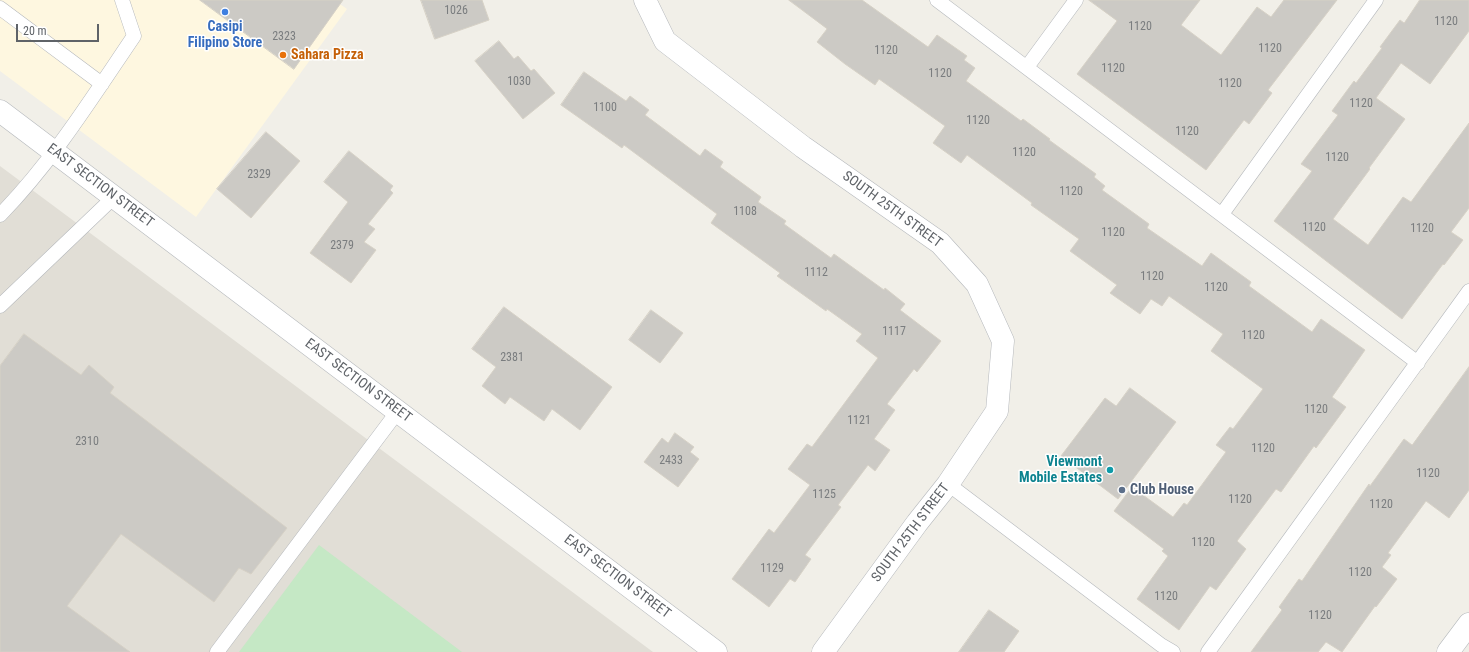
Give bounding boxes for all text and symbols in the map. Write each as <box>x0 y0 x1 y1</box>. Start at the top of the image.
house number: 1026 <box>444 4 468 18</box>
marker: Casipi Filipino Store <box>220 7 230 17</box>
house number: 1120 <box>1434 15 1458 29</box>
scale bar <box>18 16 101 42</box>
place label: Casipi Filipino Store <box>188 19 262 52</box>
house number: 1120 <box>1128 20 1152 34</box>
text: 20 m <box>23 24 47 38</box>
house number: 2323 <box>272 30 296 44</box>
house number: 1120 <box>1258 42 1282 56</box>
house number: 1120 <box>874 44 898 58</box>
place label: Sahara Pizza <box>291 47 364 63</box>
marker: Sahara Pizza <box>278 50 288 60</box>
house number: 1120 <box>1101 62 1125 76</box>
house number: 1120 <box>928 67 952 81</box>
house number: 1030 <box>507 75 531 89</box>
house number: 1120 <box>1218 77 1242 91</box>
house number: 1120 <box>1349 97 1373 111</box>
house number: 1100 <box>593 101 617 115</box>
house number: 1120 <box>966 114 990 128</box>
house number: 1120 <box>1175 125 1199 139</box>
street label: EAST SECTION STREET <box>43 140 157 232</box>
house number: 1120 <box>1012 146 1036 160</box>
house number: 1120 <box>1325 151 1349 165</box>
house number: 2329 <box>247 168 271 182</box>
street label: SOUTH 25TH STREET <box>839 168 945 252</box>
house number: 1120 <box>1059 185 1083 199</box>
house number: 1108 <box>733 205 757 219</box>
house number: 1120 <box>1302 221 1326 235</box>
house number: 1120 <box>1410 222 1434 236</box>
house number: 1120 <box>1101 226 1125 240</box>
house number: 2379 <box>330 239 354 253</box>
house number: 1112 <box>804 266 828 280</box>
house number: 1120 <box>1140 270 1164 284</box>
house number: 1120 <box>1204 281 1228 295</box>
house number: 1117 <box>882 325 906 339</box>
house number: 1120 <box>1241 329 1265 343</box>
street label: EAST SECTION STREET <box>301 335 415 427</box>
house number: 2381 <box>500 351 524 365</box>
house number: 1120 <box>1304 403 1328 417</box>
house number: 1121 <box>847 414 871 428</box>
house number: 2310 <box>75 435 99 449</box>
house number: 1120 <box>1251 442 1275 456</box>
house number: 2433 <box>659 454 683 468</box>
place label: Viewmont Mobile Estates <box>1019 454 1102 486</box>
marker: Viewmont Mobile Estates <box>1105 465 1115 475</box>
house number: 1120 <box>1416 467 1440 481</box>
street label: SOUTH 25TH STREET <box>868 480 954 586</box>
place label: Club House <box>1130 482 1194 498</box>
marker: Club House <box>1117 485 1127 495</box>
house number: 1125 <box>812 488 836 502</box>
house number: 1120 <box>1228 493 1252 507</box>
house number: 1120 <box>1369 498 1393 512</box>
street label: EAST SECTION STREET <box>560 531 674 623</box>
house number: 1120 <box>1191 536 1215 550</box>
house number: 1129 <box>760 562 784 576</box>
house number: 1120 <box>1348 566 1372 580</box>
house number: 1120 <box>1154 590 1178 604</box>
house number: 1120 <box>1308 609 1332 623</box>

